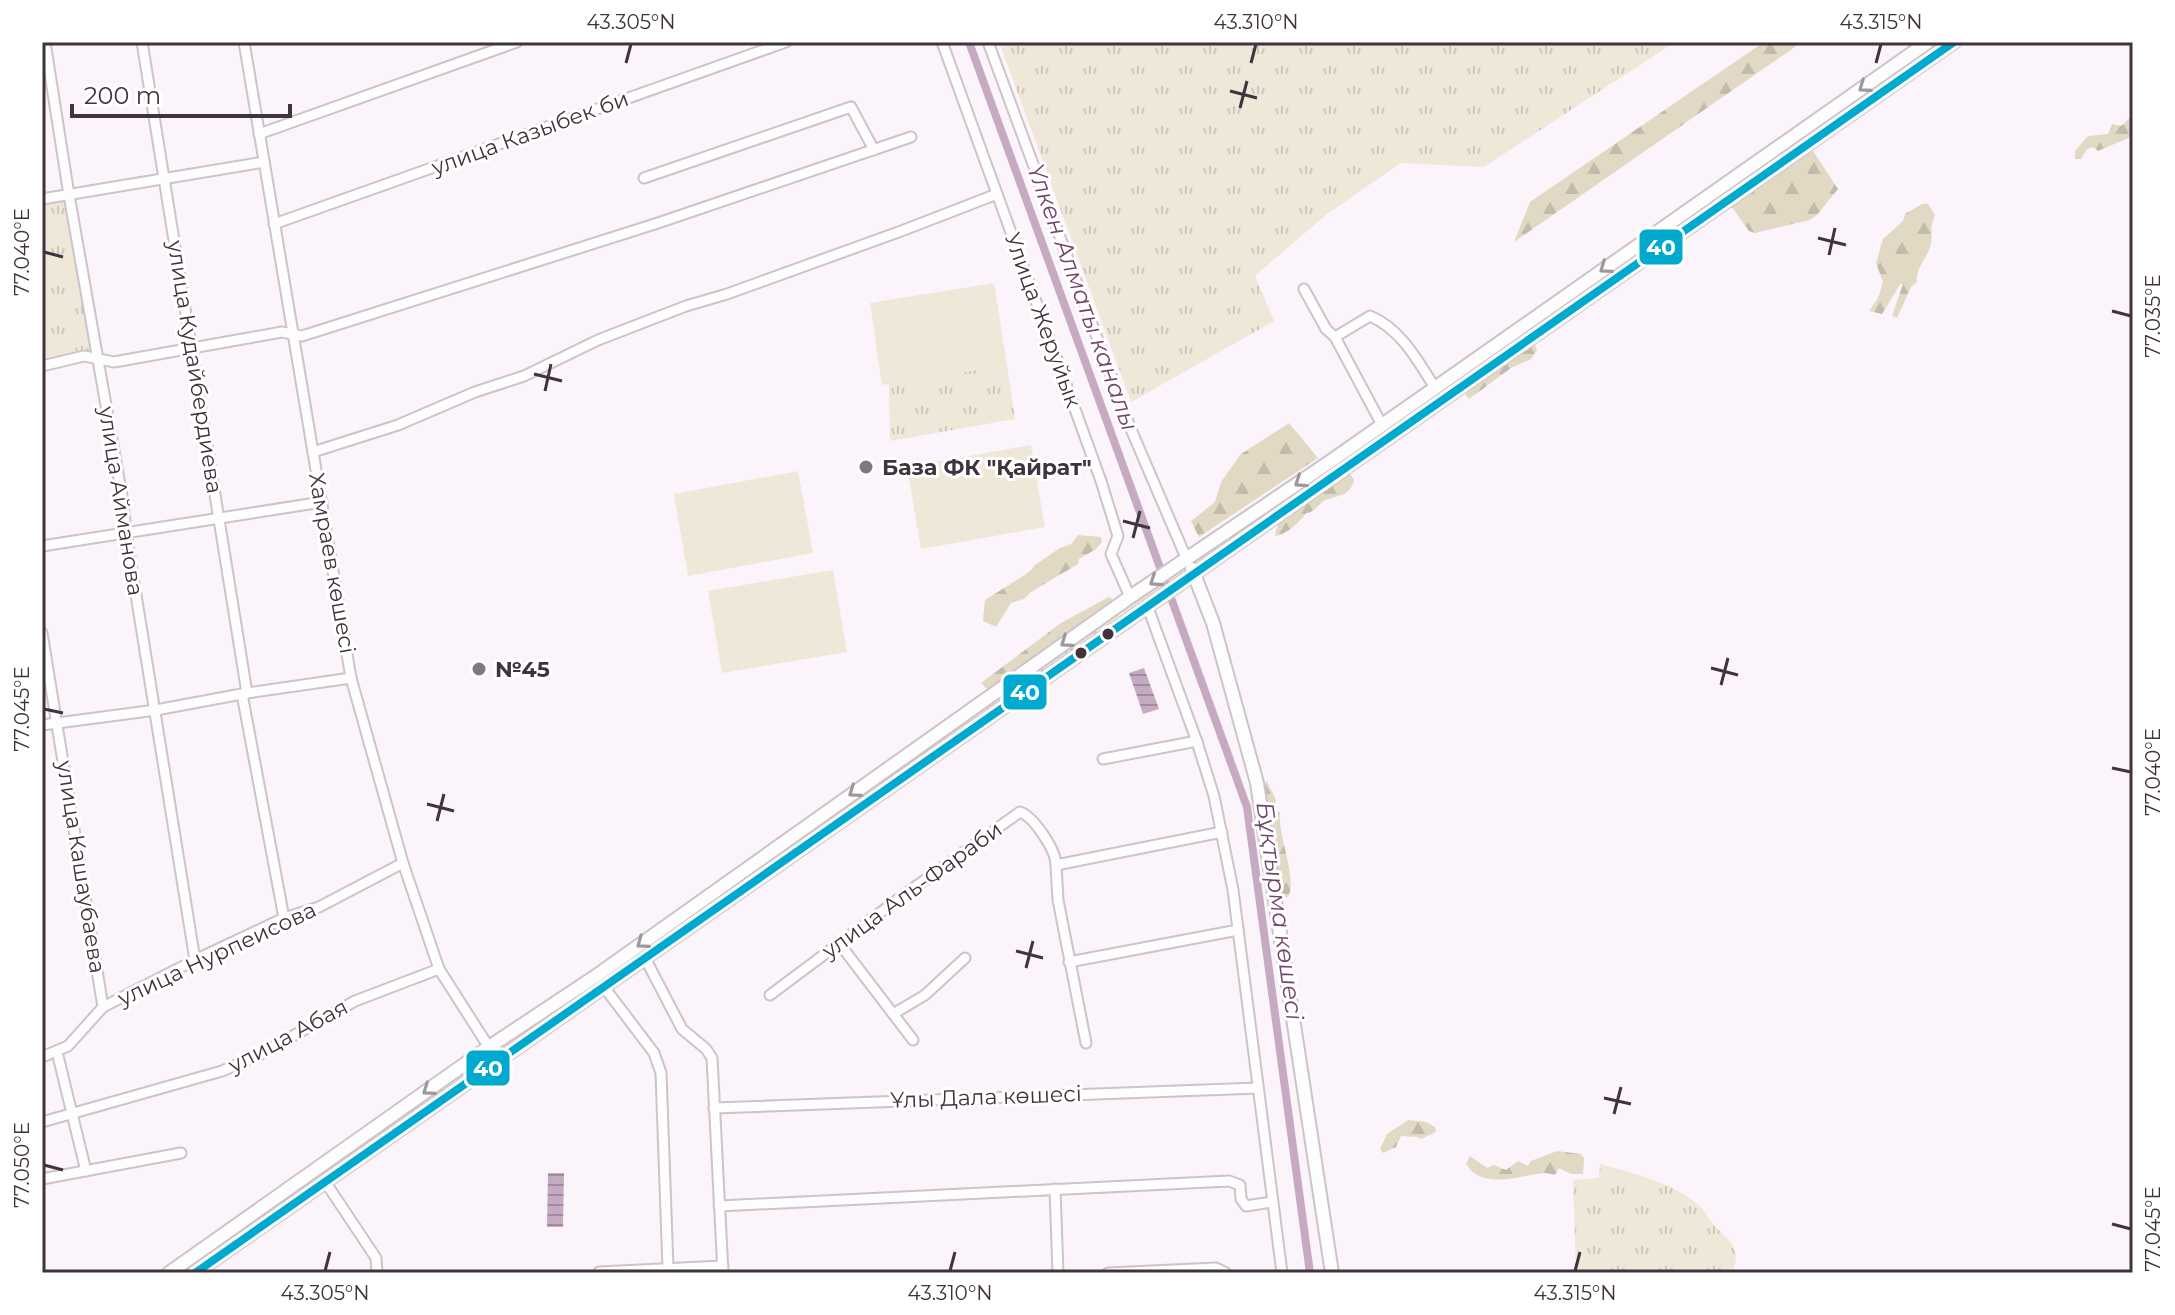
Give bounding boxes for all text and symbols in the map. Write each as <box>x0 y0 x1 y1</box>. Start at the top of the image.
text: 43.305°N <box>587 10 675 34</box>
text: 43.310°N <box>1213 10 1299 34</box>
text: 43.315°N <box>1840 10 1922 34</box>
scale bar <box>72 68 290 118</box>
one-way arrow <box>1858 77 1872 92</box>
text: 200 m <box>84 81 161 110</box>
street label: улица Казыбек би <box>427 85 632 182</box>
water label: Үлкен Алматы каналы <box>1021 160 1145 434</box>
text: 77.040°E <box>10 208 34 296</box>
line badge: 40 <box>1638 228 1684 266</box>
street label: Улица Жеруйык <box>999 229 1087 411</box>
text: 40 <box>1646 234 1676 261</box>
street label: улица Кудайбердиева <box>162 238 228 495</box>
one-way arrow <box>1600 259 1614 273</box>
text: 77.035°E <box>2141 274 2165 358</box>
street label: улица Айманова <box>93 403 149 598</box>
place label: База ФК "Қайрат" <box>882 454 1092 481</box>
marker: База ФК "Қайрат" <box>857 458 875 476</box>
street label: Хамраев көшесі <box>303 470 361 656</box>
one-way arrow <box>1295 472 1309 487</box>
one-way arrow <box>1149 571 1163 586</box>
unlabelled marker <box>1100 626 1116 642</box>
one-way arrow <box>1060 632 1075 647</box>
unlabelled marker <box>1073 645 1089 661</box>
place label: №45 <box>495 656 550 683</box>
marker: №45 <box>470 660 488 678</box>
text: 77.045°E <box>10 666 34 752</box>
line badge: 40 <box>1002 673 1048 711</box>
text: 40 <box>1010 679 1040 706</box>
text: 77.040°E <box>2141 728 2165 816</box>
street label: улица Кашаубаева <box>51 758 111 975</box>
one-way arrow <box>848 782 862 797</box>
water label: Бұқтырма көшесі <box>1250 800 1310 1023</box>
street label: улица Аль-Фараби <box>816 816 1007 965</box>
street label: улица Нурпеисова <box>113 896 321 1012</box>
one-way arrow <box>636 933 650 948</box>
street label: улица Абая <box>223 993 352 1079</box>
line badge: 40 <box>465 1049 511 1087</box>
text: 40 <box>473 1055 503 1082</box>
one-way arrow <box>422 1080 436 1095</box>
street label: Ұлы Дала көшесі <box>890 1080 1082 1114</box>
text: 77.050°E <box>10 1122 34 1208</box>
text: 77.045°E <box>2141 1186 2165 1272</box>
text: 43.305°N <box>281 1281 369 1305</box>
text: 43.310°N <box>907 1281 993 1305</box>
text: 43.315°N <box>1534 1281 1616 1305</box>

